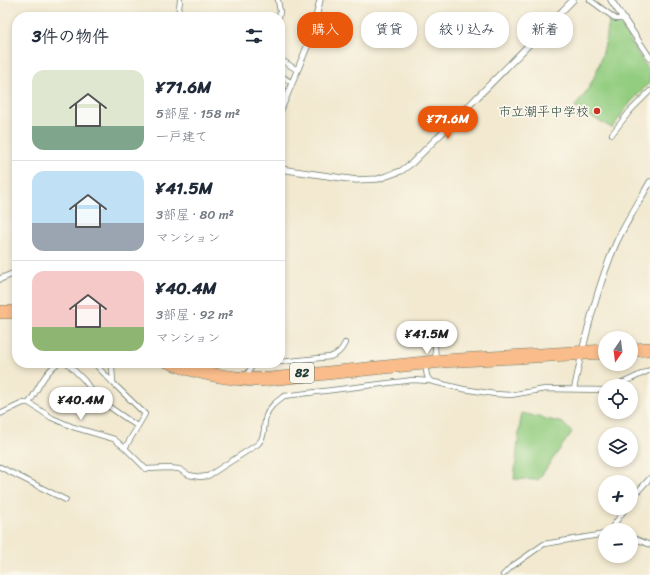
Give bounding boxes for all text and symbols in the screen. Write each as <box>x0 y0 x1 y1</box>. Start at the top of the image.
chip: 購入 <box>297 12 353 48</box>
chip: 賃貸 <box>361 12 417 48</box>
chip: 絞り込み <box>425 12 509 48</box>
chip: 新着 <box>517 12 573 48</box>
text: 3件の物件 <box>32 21 109 51</box>
icon: filters <box>243 25 265 47</box>
text: ¥71.6M <box>156 72 211 102</box>
icon: home <box>64 86 112 134</box>
place label: 市立潮平中学校 <box>498 100 589 123</box>
text: 5部屋 · 158 m² <box>156 102 240 125</box>
pin: ¥71.6M <box>415 106 481 140</box>
marker: 市立潮平中学校 <box>592 106 602 116</box>
text: ¥71.6M <box>427 107 469 130</box>
text: 一戸建て <box>156 125 208 148</box>
text: ¥41.5M <box>156 173 213 203</box>
icon: home <box>64 187 112 235</box>
text: 3部屋 · 80 m² <box>156 203 234 226</box>
text: マンション <box>156 226 220 249</box>
text: ¥40.4M <box>156 273 216 303</box>
icon: home <box>64 287 112 335</box>
text: 3部屋 · 92 m² <box>156 303 233 326</box>
pin: ¥41.5M <box>394 321 460 355</box>
text: ¥41.5M <box>405 322 449 345</box>
text: マンション <box>156 326 220 349</box>
north arrow <box>598 331 638 371</box>
map controls <box>598 331 638 563</box>
road number: 82 <box>290 363 314 383</box>
button: locate <box>598 379 638 419</box>
pin: ¥40.4M <box>48 387 114 421</box>
text: ¥40.4M <box>58 388 104 411</box>
button: layers <box>598 427 638 467</box>
button: + <box>598 475 638 515</box>
button: − <box>598 523 638 563</box>

